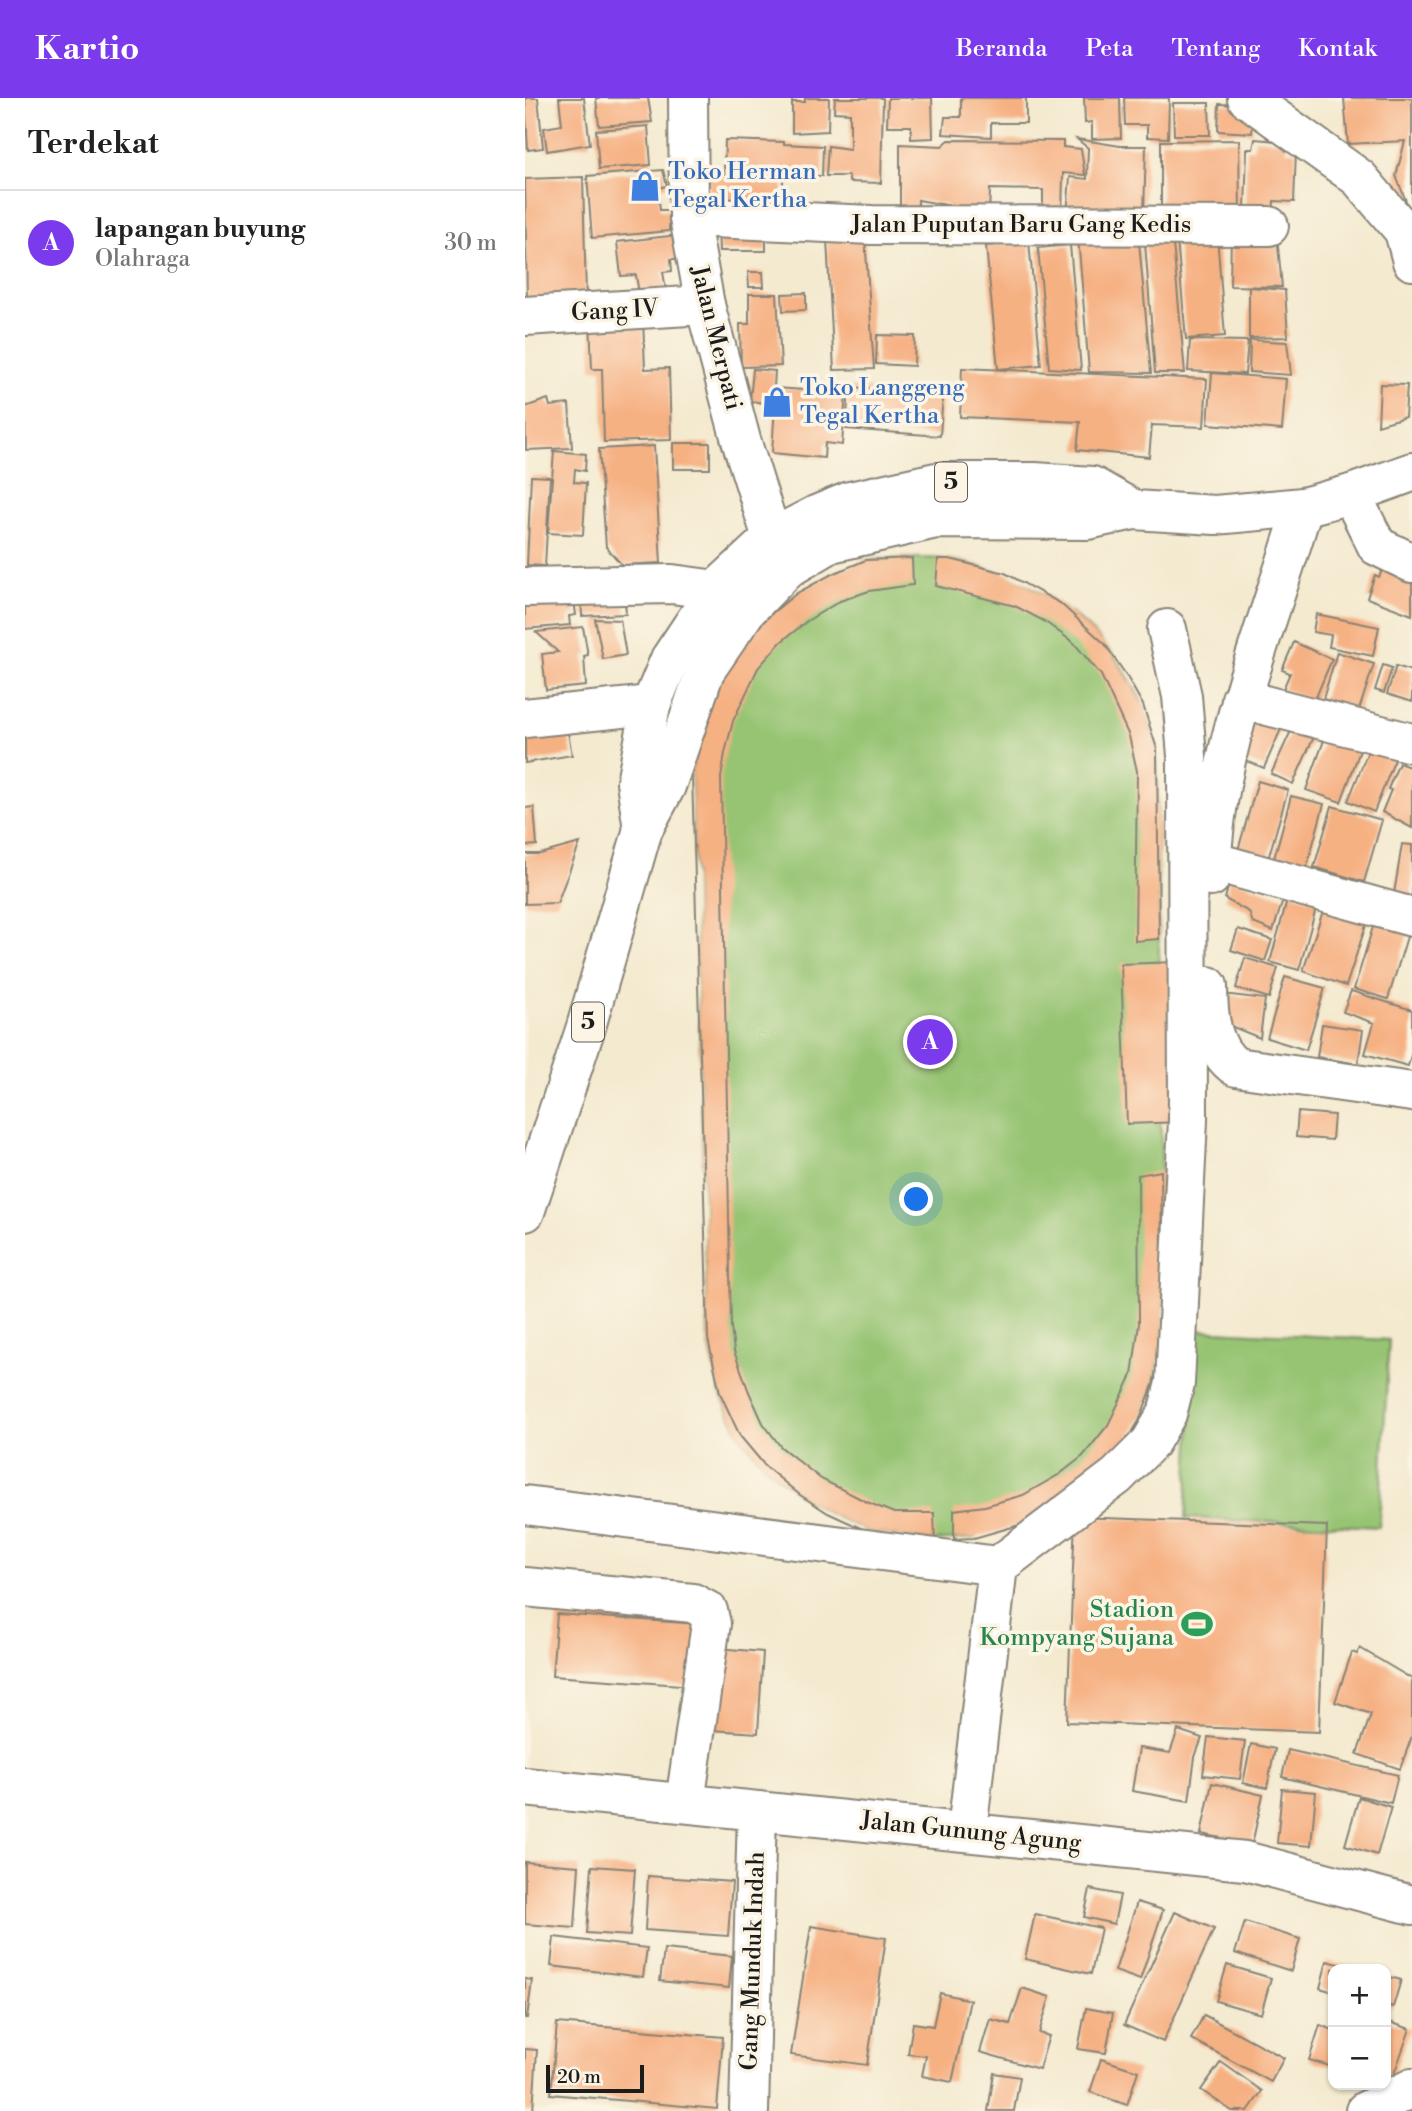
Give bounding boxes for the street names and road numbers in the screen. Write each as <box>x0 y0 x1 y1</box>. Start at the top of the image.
street label: Jalan Puputan Baru Gang Kedis <box>850 210 1191 240</box>
street label: Jalan Merpati <box>683 262 748 413</box>
street label: Gang IV <box>570 294 660 328</box>
road number: 5 <box>935 462 967 502</box>
road number: 5 <box>572 1002 604 1042</box>
street label: Jalan Gunung Agung <box>858 1805 1083 1859</box>
street label: Gang Munduk Indah <box>734 1851 772 2071</box>

